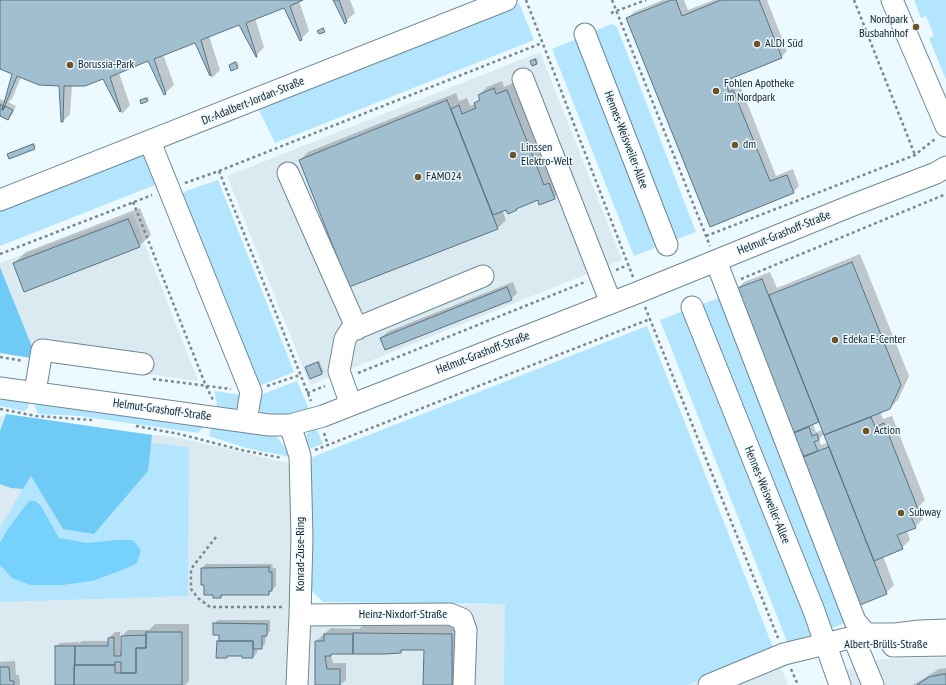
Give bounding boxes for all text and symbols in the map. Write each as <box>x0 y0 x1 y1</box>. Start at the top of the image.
place label: Nordpark Busbahnhof <box>859 13 908 41</box>
marker: Nordpark Busbahnhof <box>911 22 921 32</box>
place label: ALDI Süd <box>765 37 803 51</box>
marker: ALDI Süd <box>752 39 762 49</box>
place label: Borussia-Park <box>78 58 134 72</box>
marker: Borussia-Park <box>65 60 75 70</box>
street label: Dr.-Adalbert-Jordan-Straße <box>200 74 306 128</box>
place label: Fohlen Apotheke im Nordpark <box>724 77 794 105</box>
marker: Fohlen Apotheke im Nordpark <box>711 86 721 96</box>
street label: Hennes-Weisweiler-Allee <box>601 89 651 191</box>
place label: dm <box>743 138 756 152</box>
marker: dm <box>730 140 740 150</box>
place label: Linssen Elektro-Welt <box>521 141 572 169</box>
marker: Linssen Elektro-Welt <box>508 150 518 160</box>
place label: FAMO24 <box>426 170 462 184</box>
marker: FAMO24 <box>413 172 423 182</box>
street label: Helmut-Grashoff-Straße <box>735 208 833 258</box>
street label: Helmut-Grashoff-Straße <box>434 329 532 377</box>
place label: Edeka E-Center <box>843 333 906 347</box>
marker: Edeka E-Center <box>830 335 840 345</box>
street label: Helmut-Grashoff-Straße <box>112 396 212 424</box>
place label: Action <box>874 424 900 438</box>
marker: Action <box>861 426 871 436</box>
street label: Hennes-Weisweiler-Allee <box>741 444 793 546</box>
place label: Subway <box>909 506 941 520</box>
marker: Subway <box>896 508 906 518</box>
street label: Konrad-Zuse-Ring <box>294 517 308 591</box>
street label: Heinz-Nixdorf-Straße <box>359 608 447 622</box>
street label: Albert-Brülls-Straße <box>844 638 928 652</box>

